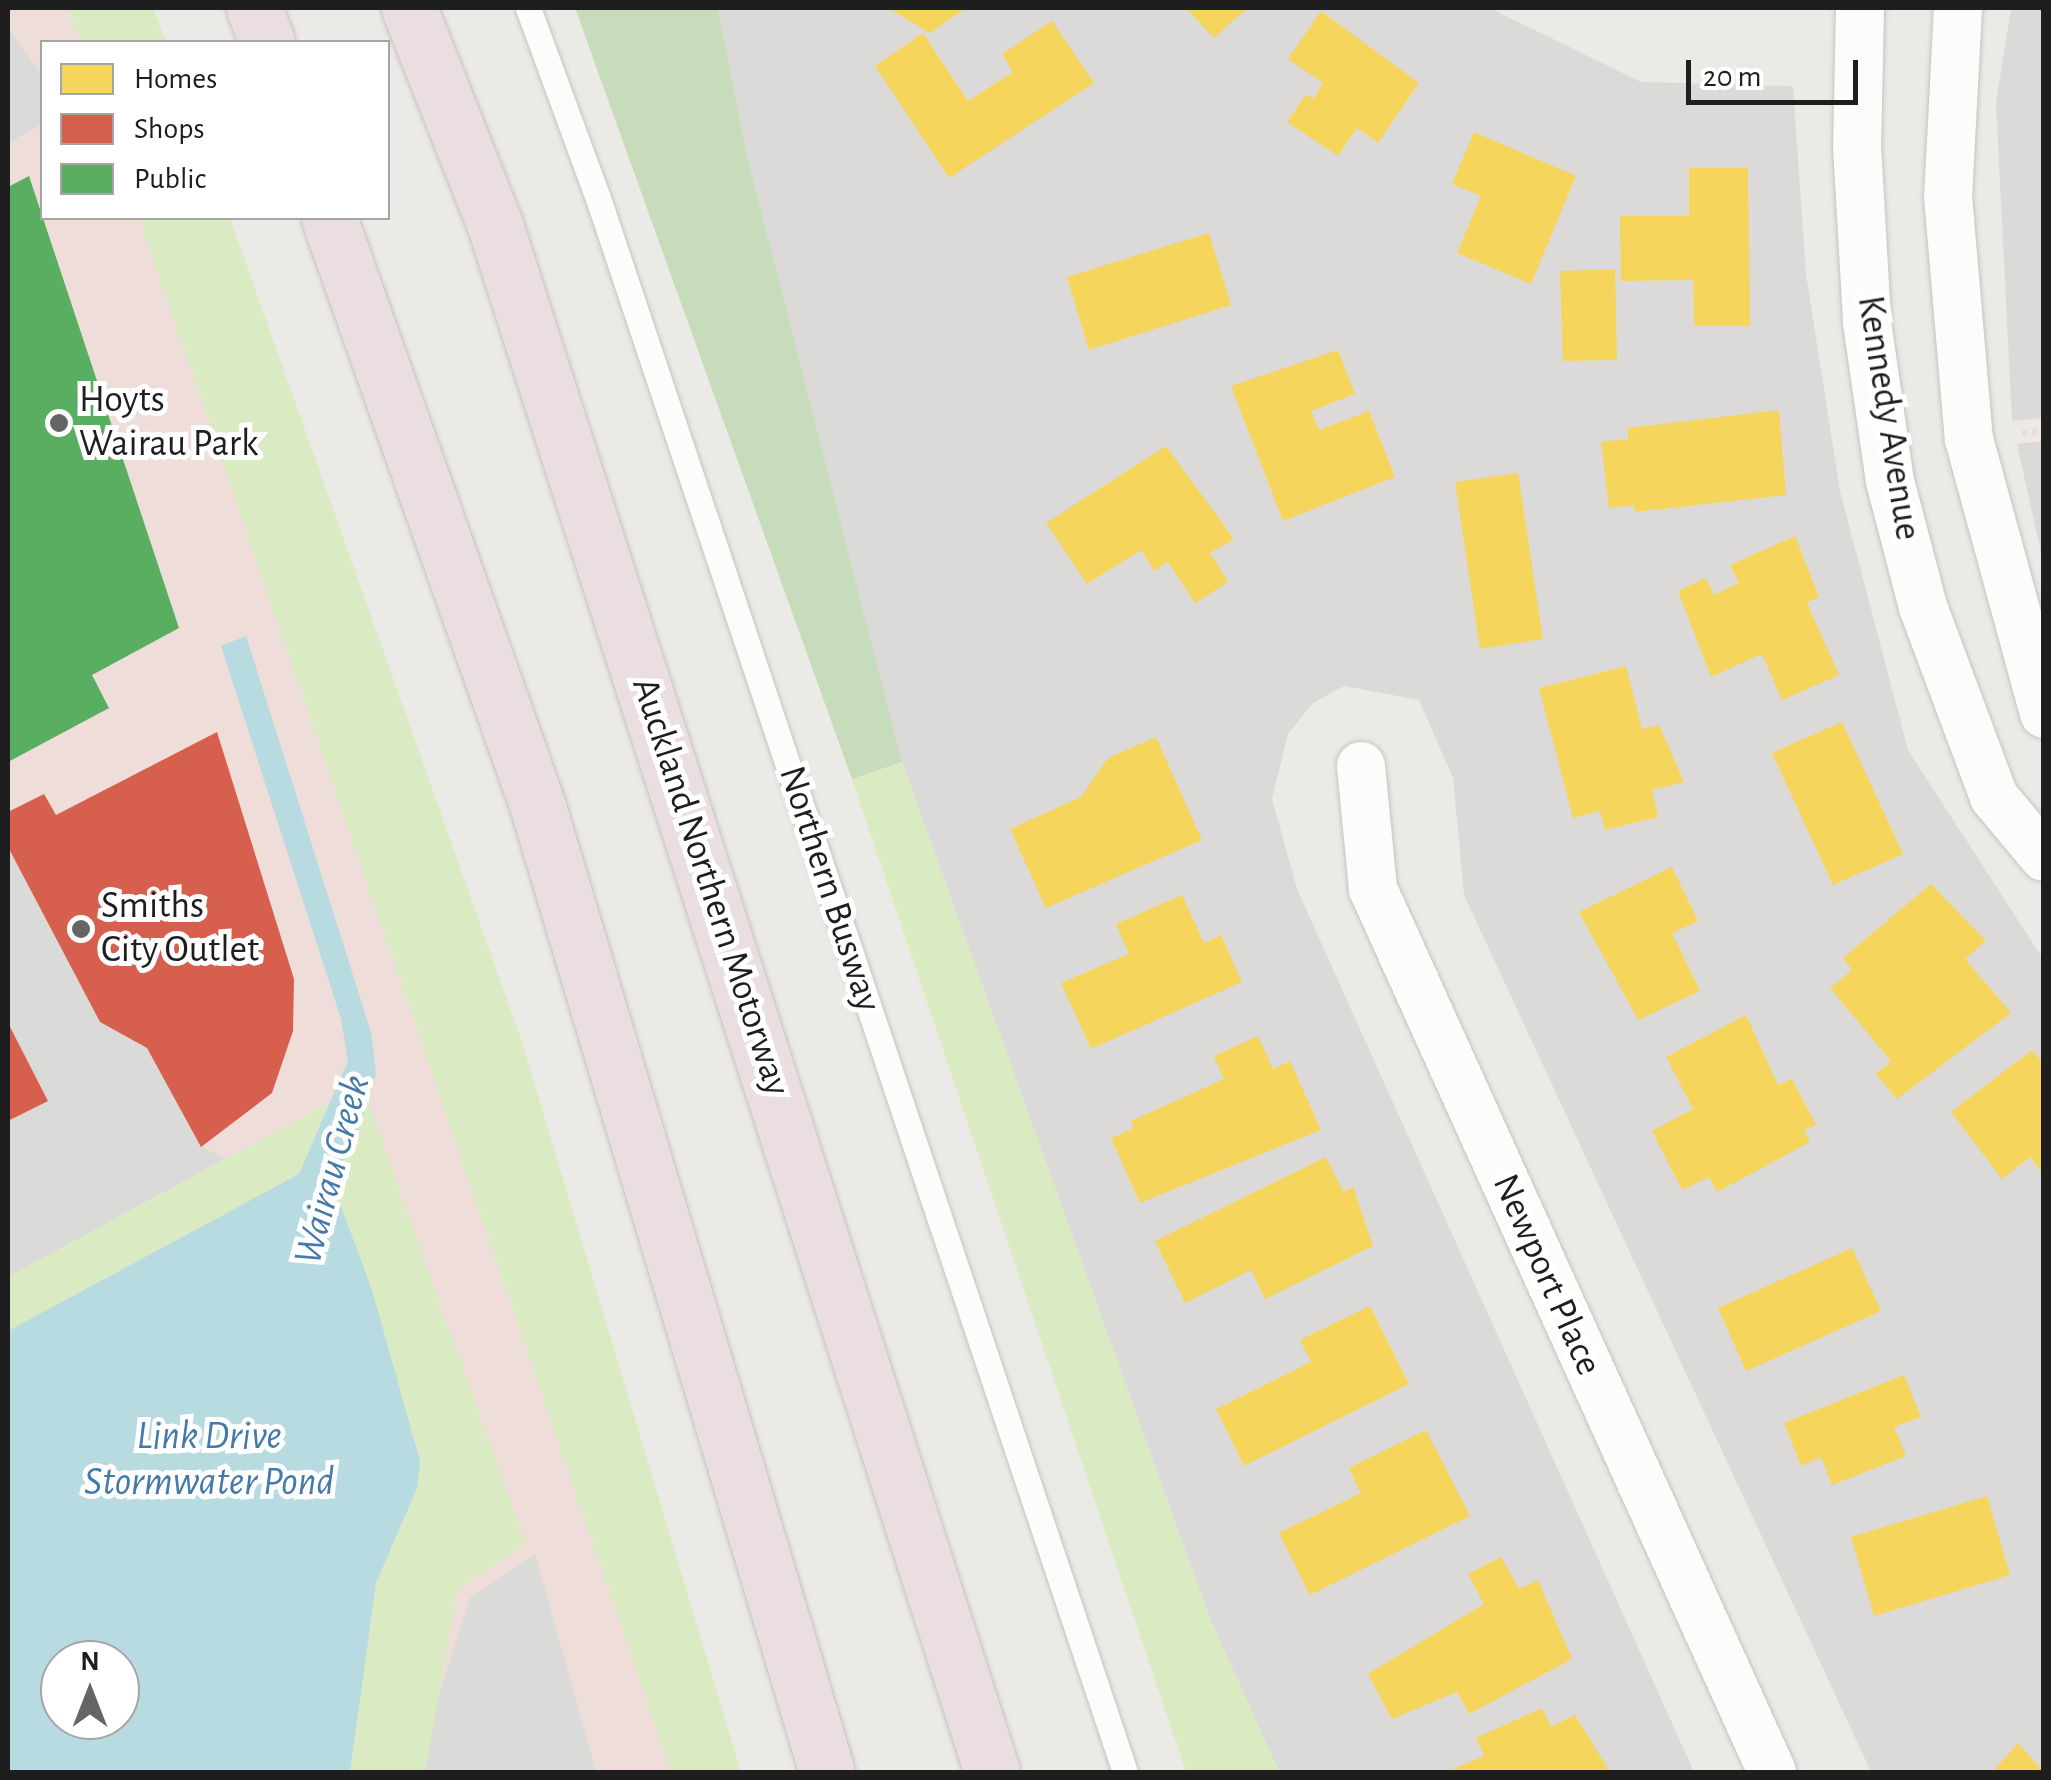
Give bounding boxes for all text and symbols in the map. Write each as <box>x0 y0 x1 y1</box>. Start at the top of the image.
legend <box>40 40 390 220</box>
scale bar <box>1691 40 1864 102</box>
text: 20 m <box>1703 62 1761 92</box>
text: Homes <box>134 64 217 94</box>
text: Shops <box>134 114 205 144</box>
text: Public <box>134 164 206 194</box>
street label: Kennedy Avenue <box>1846 293 1930 543</box>
place label: Hoyts Wairau Park <box>79 378 258 468</box>
marker: Hoyts Wairau Park <box>48 412 70 434</box>
street label: Auckland Northern Motorway <box>621 672 799 1102</box>
street label: Northern Busway <box>768 760 890 1018</box>
place label: Smiths City Outlet <box>101 884 259 974</box>
marker: Smiths City Outlet <box>70 918 92 940</box>
water label: Wairau Creek <box>284 1070 380 1270</box>
street label: Newport Place <box>1481 1167 1611 1383</box>
water label: Link Drive Stormwater Pond <box>84 1412 334 1506</box>
north arrow <box>40 1640 140 1740</box>
text: N <box>80 1648 100 1676</box>

